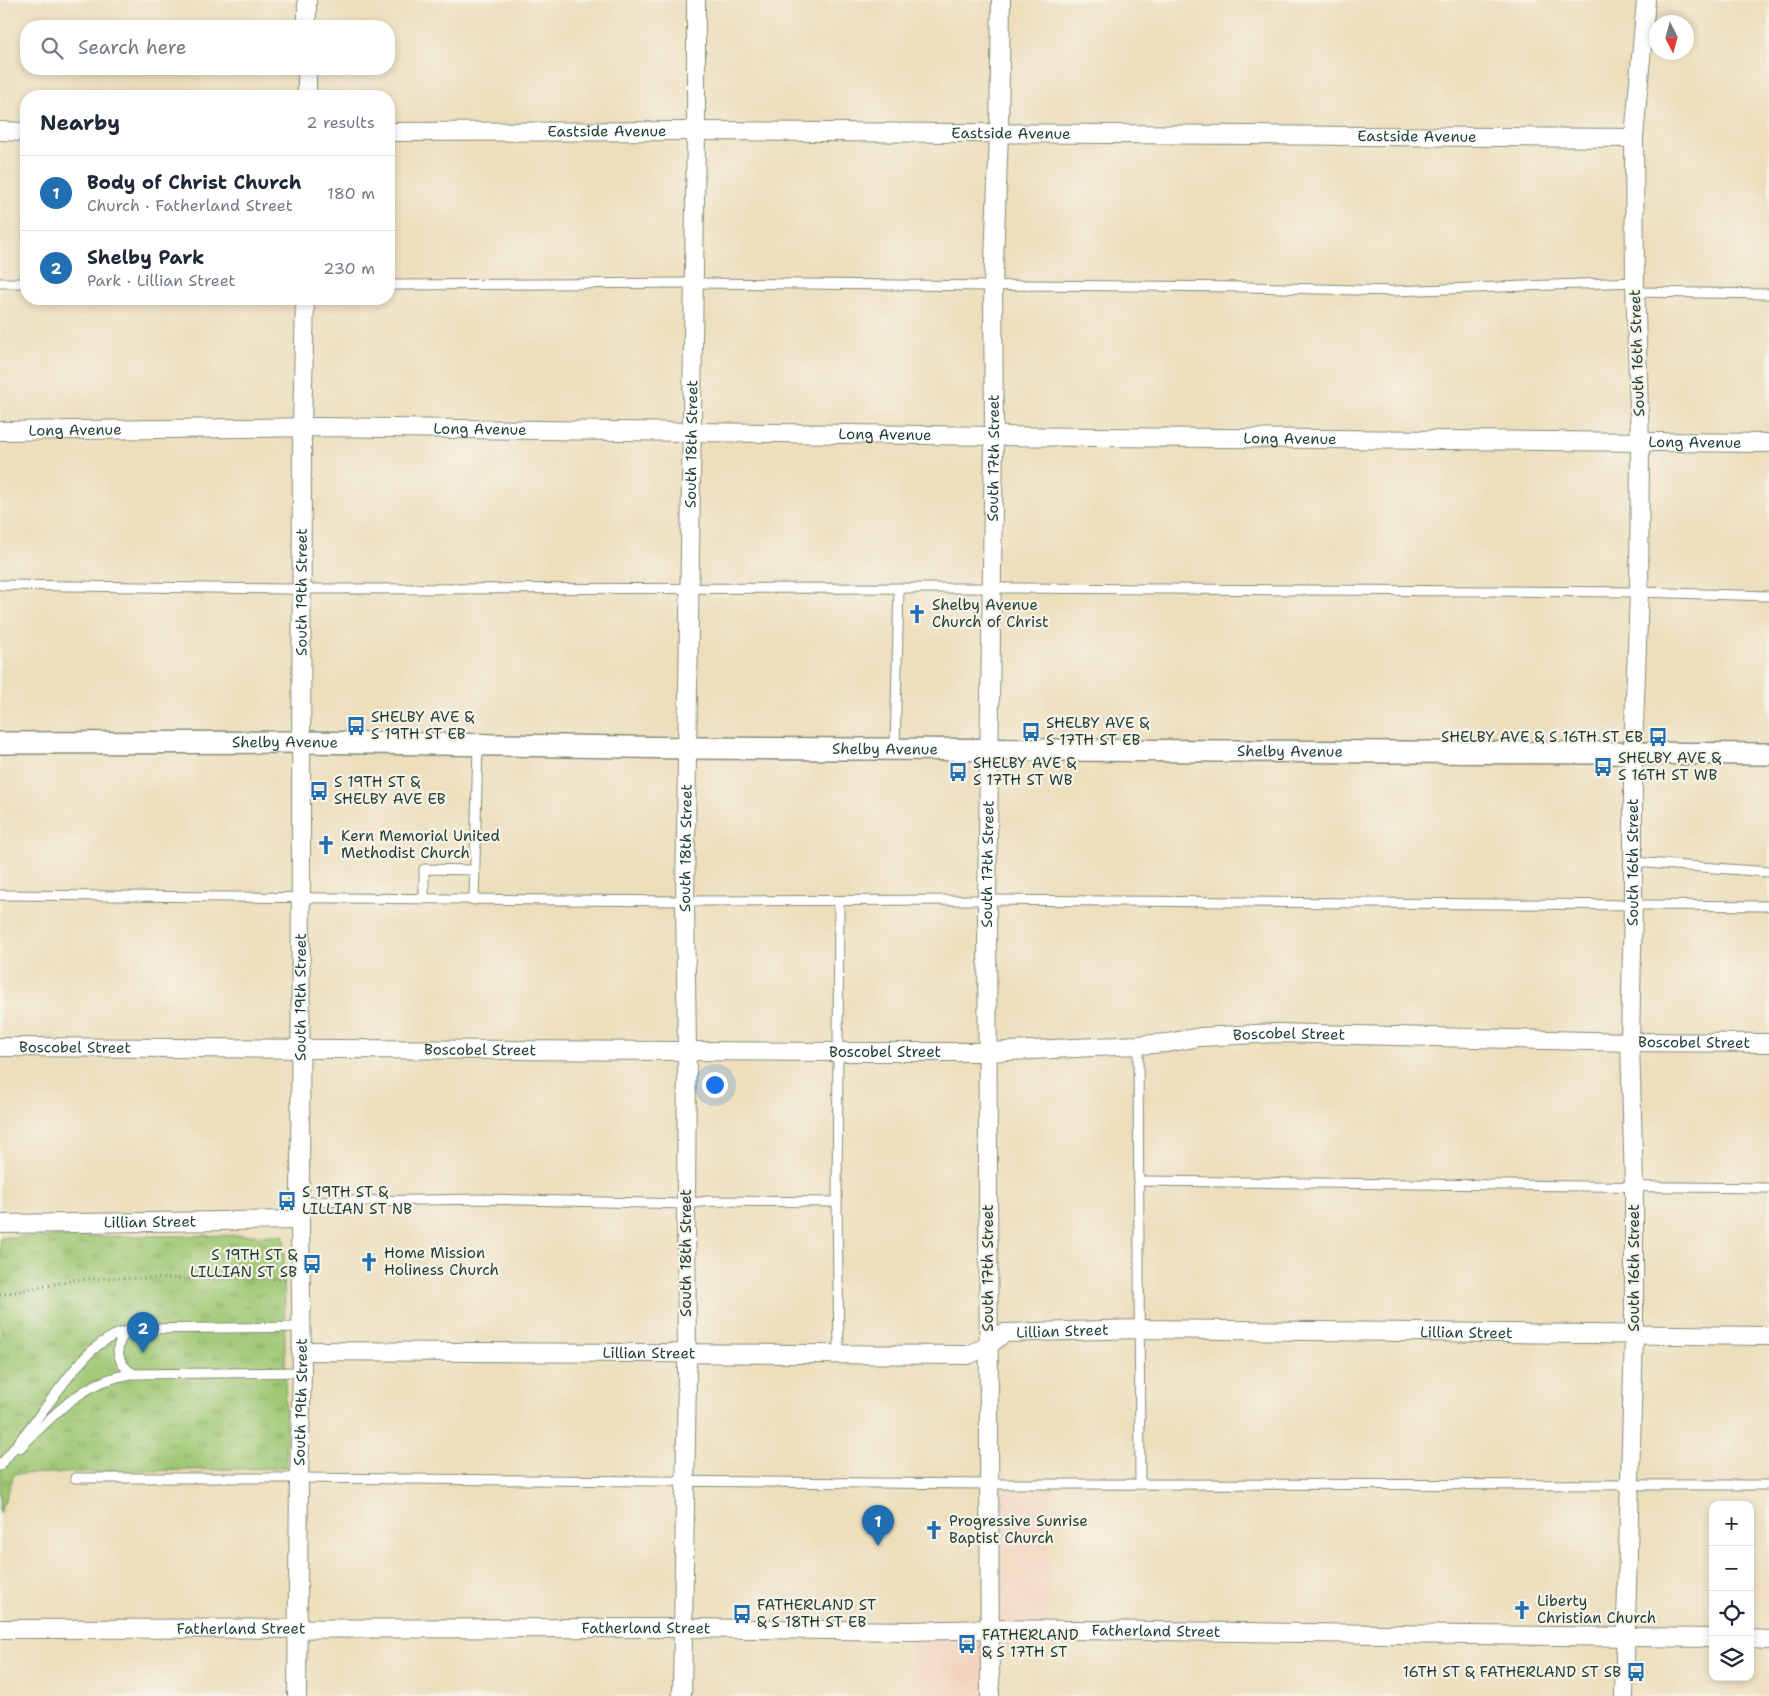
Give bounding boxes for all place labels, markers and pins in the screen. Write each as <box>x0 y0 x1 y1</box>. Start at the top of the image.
place label: Shelby Avenue Church of Christ <box>932 595 1049 632</box>
church icon: Shelby Avenue Church of Christ <box>906 603 928 625</box>
place label: SHELBY AVE & S 19TH ST EB <box>371 707 474 744</box>
place label: SHELBY AVE & S 17TH ST EB <box>1046 713 1149 750</box>
bus stop icon: SHELBY AVE & S 19TH ST EB <box>345 715 367 737</box>
bus stop icon: SHELBY AVE & S 17TH ST EB <box>1020 721 1042 743</box>
bus stop icon: SHELBY AVE & S 16TH ST EB <box>1647 726 1669 748</box>
place label: SHELBY AVE & S 16TH ST EB <box>1441 727 1643 747</box>
place label: SHELBY AVE & S 16TH ST WB <box>1618 748 1721 785</box>
place label: SHELBY AVE & S 17TH ST WB <box>973 753 1076 790</box>
bus stop icon: SHELBY AVE & S 16TH ST WB <box>1592 756 1614 778</box>
bus stop icon: SHELBY AVE & S 17TH ST WB <box>947 761 969 783</box>
place label: S 19TH ST & SHELBY AVE EB <box>334 772 446 809</box>
bus stop icon: S 19TH ST & SHELBY AVE EB <box>308 780 330 802</box>
place label: Kern Memorial United Methodist Church <box>341 826 501 863</box>
church icon: Kern Memorial United Methodist Church <box>315 834 337 856</box>
place label: S 19TH ST & LILLIAN ST NB <box>302 1182 412 1219</box>
bus stop icon: S 19TH ST & LILLIAN ST NB <box>276 1190 298 1212</box>
place label: Home Mission Holiness Church <box>384 1243 499 1280</box>
place label: S 19TH ST & LILLIAN ST SB <box>190 1245 298 1282</box>
church icon: Home Mission Holiness Church <box>358 1251 380 1273</box>
bus stop icon: S 19TH ST & LILLIAN ST SB <box>301 1253 323 1275</box>
pin: 2 <box>127 1312 159 1353</box>
pin: 1 <box>862 1505 894 1546</box>
place label: Progressive Sunrise Baptist Church <box>949 1511 1088 1548</box>
church icon: Progressive Sunrise Baptist Church <box>923 1519 945 1541</box>
place label: Liberty Christian Church <box>1537 1591 1656 1628</box>
place label: FATHERLAND ST & S 18TH ST EB <box>757 1595 876 1632</box>
church icon: Liberty Christian Church <box>1511 1599 1533 1621</box>
bus stop icon: FATHERLAND ST & S 18TH ST EB <box>731 1603 753 1625</box>
place label: FATHERLAND & S 17TH ST <box>982 1625 1079 1662</box>
bus stop icon: FATHERLAND & S 17TH ST <box>956 1633 978 1655</box>
bus stop icon: 16TH ST & FATHERLAND ST SB <box>1625 1661 1647 1683</box>
place label: 16TH ST & FATHERLAND ST SB <box>1403 1662 1621 1682</box>

